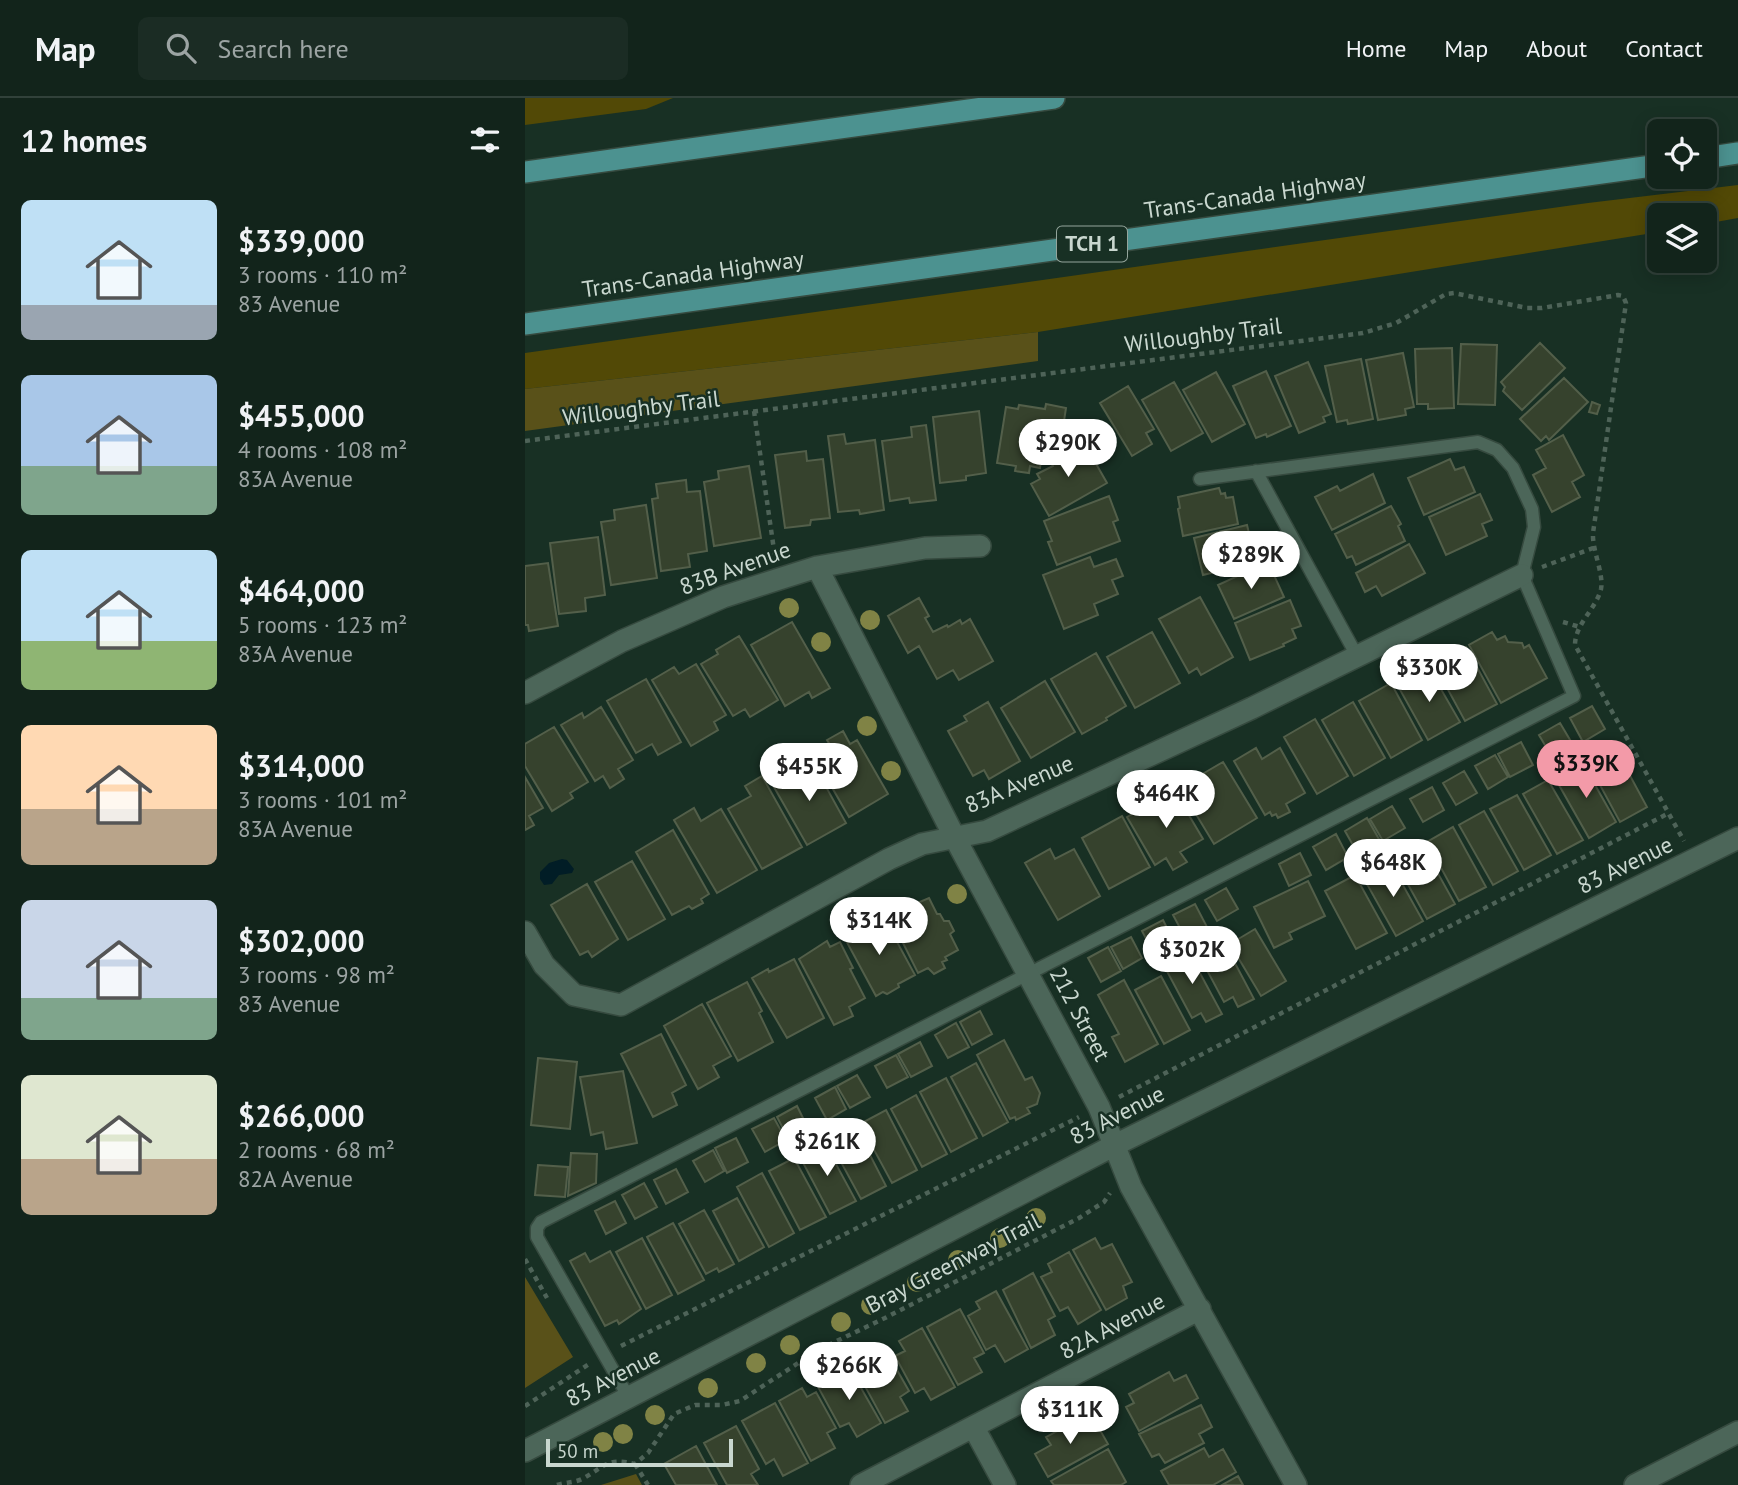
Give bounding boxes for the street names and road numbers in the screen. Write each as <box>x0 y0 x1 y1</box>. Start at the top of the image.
street label: Trans-Canada Highway <box>1142 165 1368 224</box>
road number: TCH 1 <box>1057 226 1127 262</box>
street label: Trans-Canada Highway <box>580 244 806 303</box>
street label: Willoughby Trail <box>1123 310 1284 359</box>
street label: Willoughby Trail <box>561 383 722 432</box>
street label: 83B Avenue <box>675 534 794 601</box>
street label: 83A Avenue <box>960 748 1077 819</box>
street label: 83 Avenue <box>1572 829 1677 900</box>
street label: 212 Street <box>1044 962 1117 1066</box>
street label: 83 Avenue <box>1065 1078 1169 1151</box>
street label: Bray Greenway Trail <box>860 1206 1045 1319</box>
street label: 82A Avenue <box>1054 1286 1169 1365</box>
street label: 83 Avenue <box>561 1340 665 1413</box>

